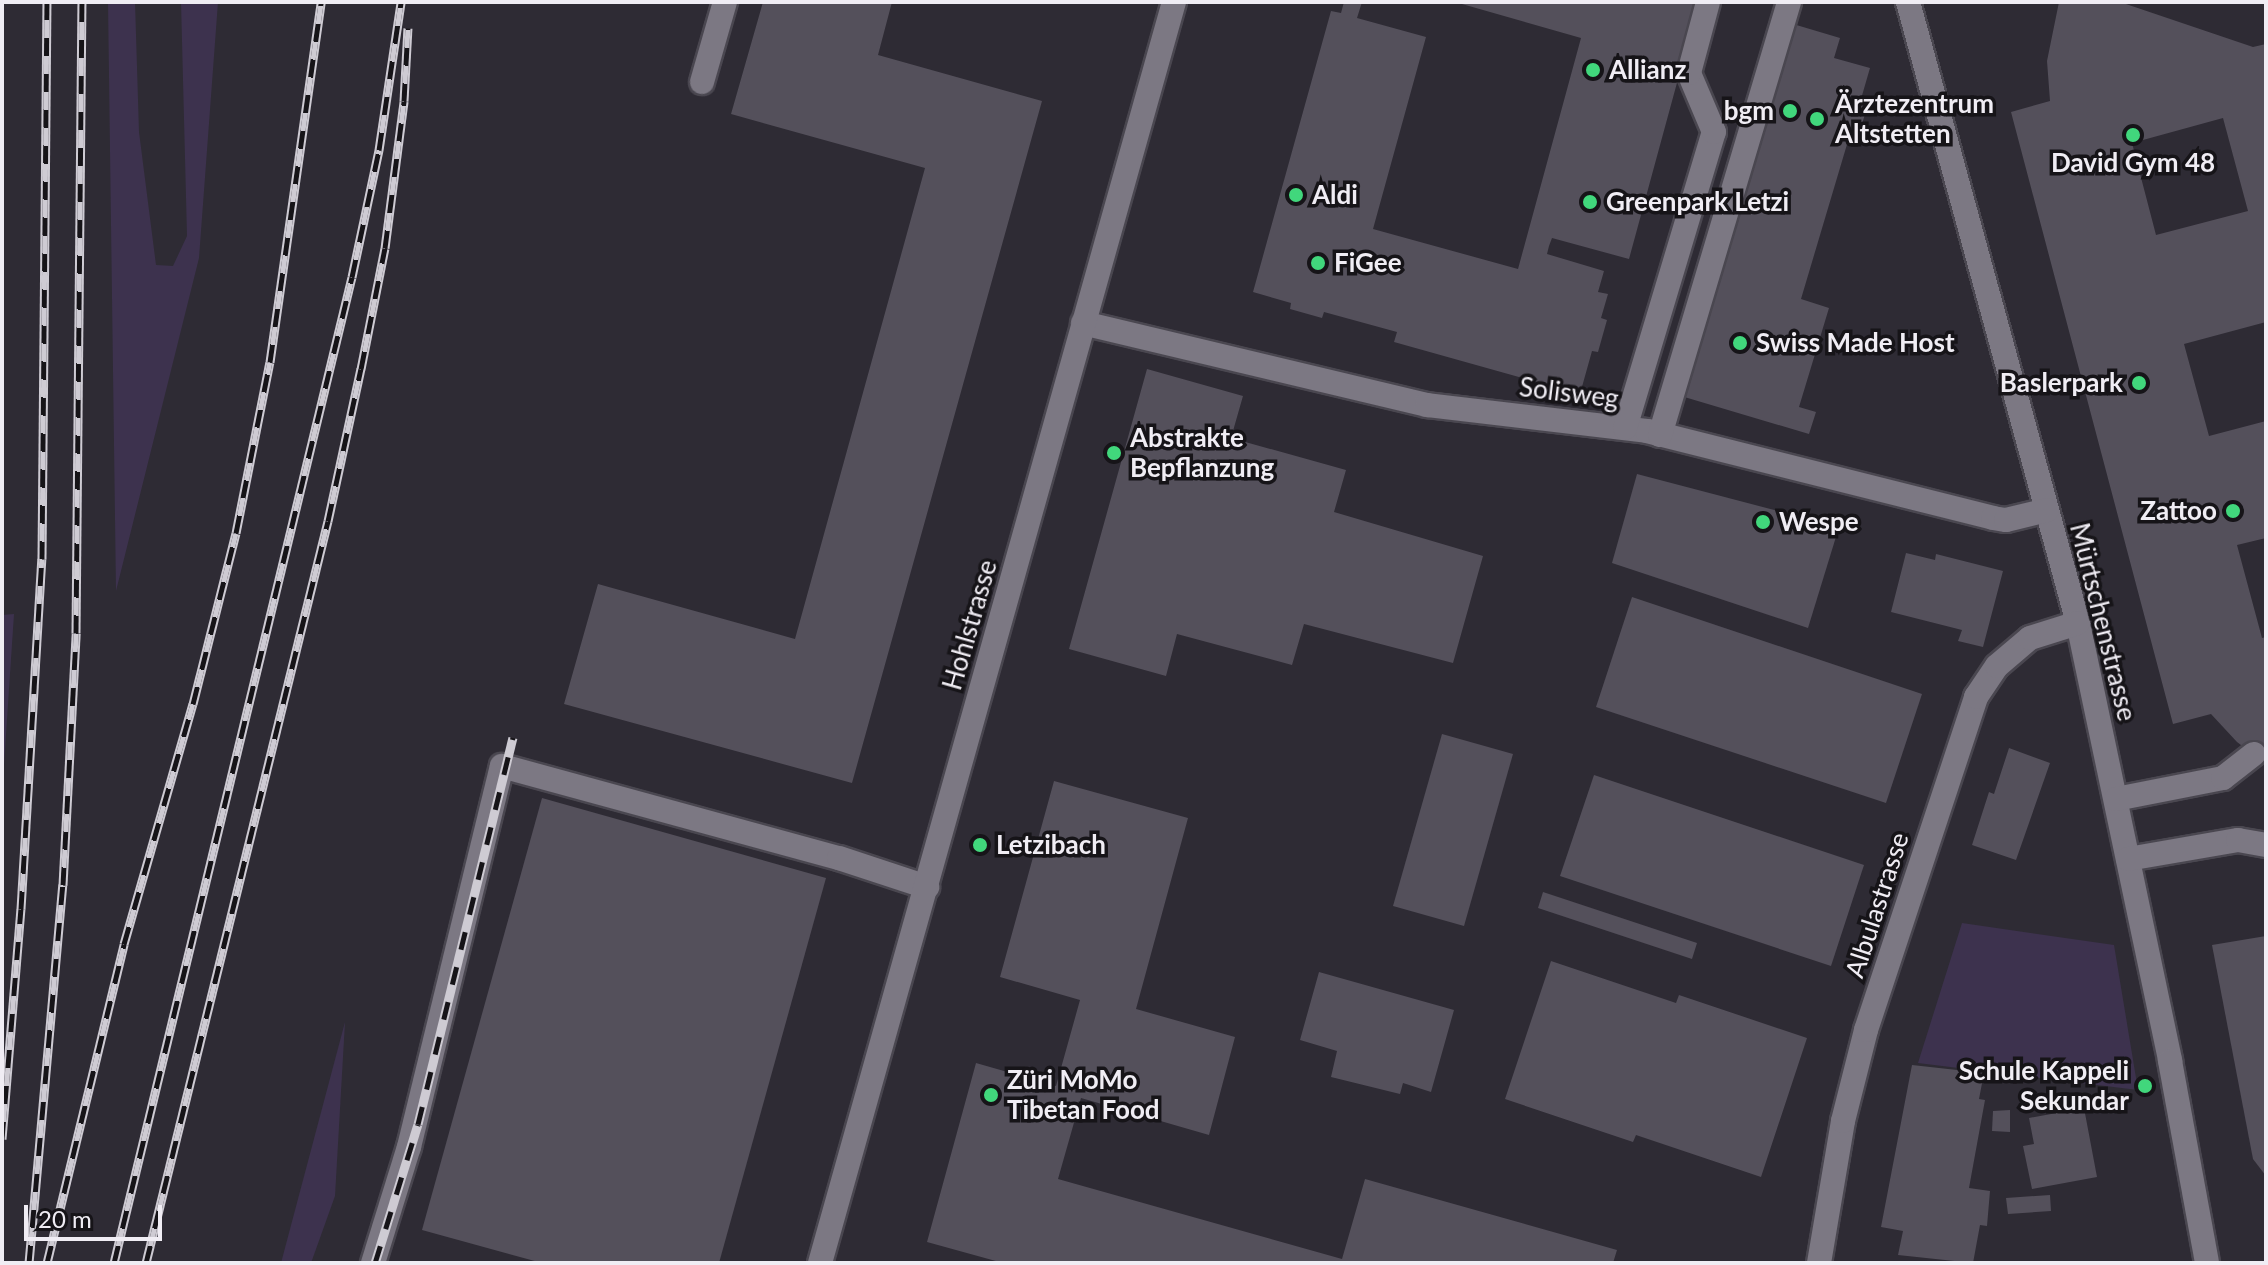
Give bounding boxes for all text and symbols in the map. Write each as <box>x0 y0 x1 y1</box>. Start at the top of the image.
place label: Allianz <box>1609 54 1686 86</box>
marker: Allianz <box>1584 61 1602 79</box>
place label: Ärztezentrum Altstetten <box>1835 88 1994 150</box>
place label: bgm <box>1724 95 1774 127</box>
marker: bgm <box>1781 102 1799 120</box>
marker: Ärztezentrum Altstetten <box>1806 108 1828 130</box>
marker: David Gym 48 <box>2124 126 2142 144</box>
place label: David Gym 48 <box>2051 147 2215 179</box>
place label: Aldi <box>1312 179 1358 211</box>
marker: Aldi <box>1287 186 1305 204</box>
place label: Greenpark Letzi <box>1606 186 1789 218</box>
marker: Greenpark Letzi <box>1581 193 1599 211</box>
place label: FiGee <box>1334 247 1402 279</box>
marker: FiGee <box>1309 254 1327 272</box>
place label: Swiss Made Host <box>1756 327 1955 359</box>
marker: Swiss Made Host <box>1731 334 1749 352</box>
place label: Baslerpark <box>2000 367 2123 399</box>
street label: Solisweg <box>1518 371 1620 415</box>
marker: Baslerpark <box>2130 374 2148 392</box>
place label: Abstrakte Bepflanzung <box>1130 422 1274 484</box>
marker: Abstrakte Bepflanzung <box>1105 444 1123 462</box>
place label: Zattoo <box>2140 495 2217 527</box>
marker: Zattoo <box>2224 502 2242 520</box>
place label: Wespe <box>1779 506 1859 538</box>
marker: Wespe <box>1754 513 1772 531</box>
street label: Mürtschenstrasse <box>2063 520 2143 724</box>
street label: Hohlstrasse <box>937 556 1003 694</box>
street label: Albulastrasse <box>1839 828 1915 982</box>
place label: Letzibach <box>996 829 1106 861</box>
marker: Letzibach <box>971 836 989 854</box>
place label: Schule Kappeli Sekundar <box>1959 1055 2129 1116</box>
place label: Züri MoMo Tibetan Food <box>1007 1064 1160 1126</box>
marker: Schule Kappeli Sekundar <box>2136 1077 2154 1095</box>
marker: Züri MoMo Tibetan Food <box>982 1086 1000 1104</box>
scale bar <box>28 1189 166 1239</box>
text: 20 m <box>38 1204 92 1233</box>

